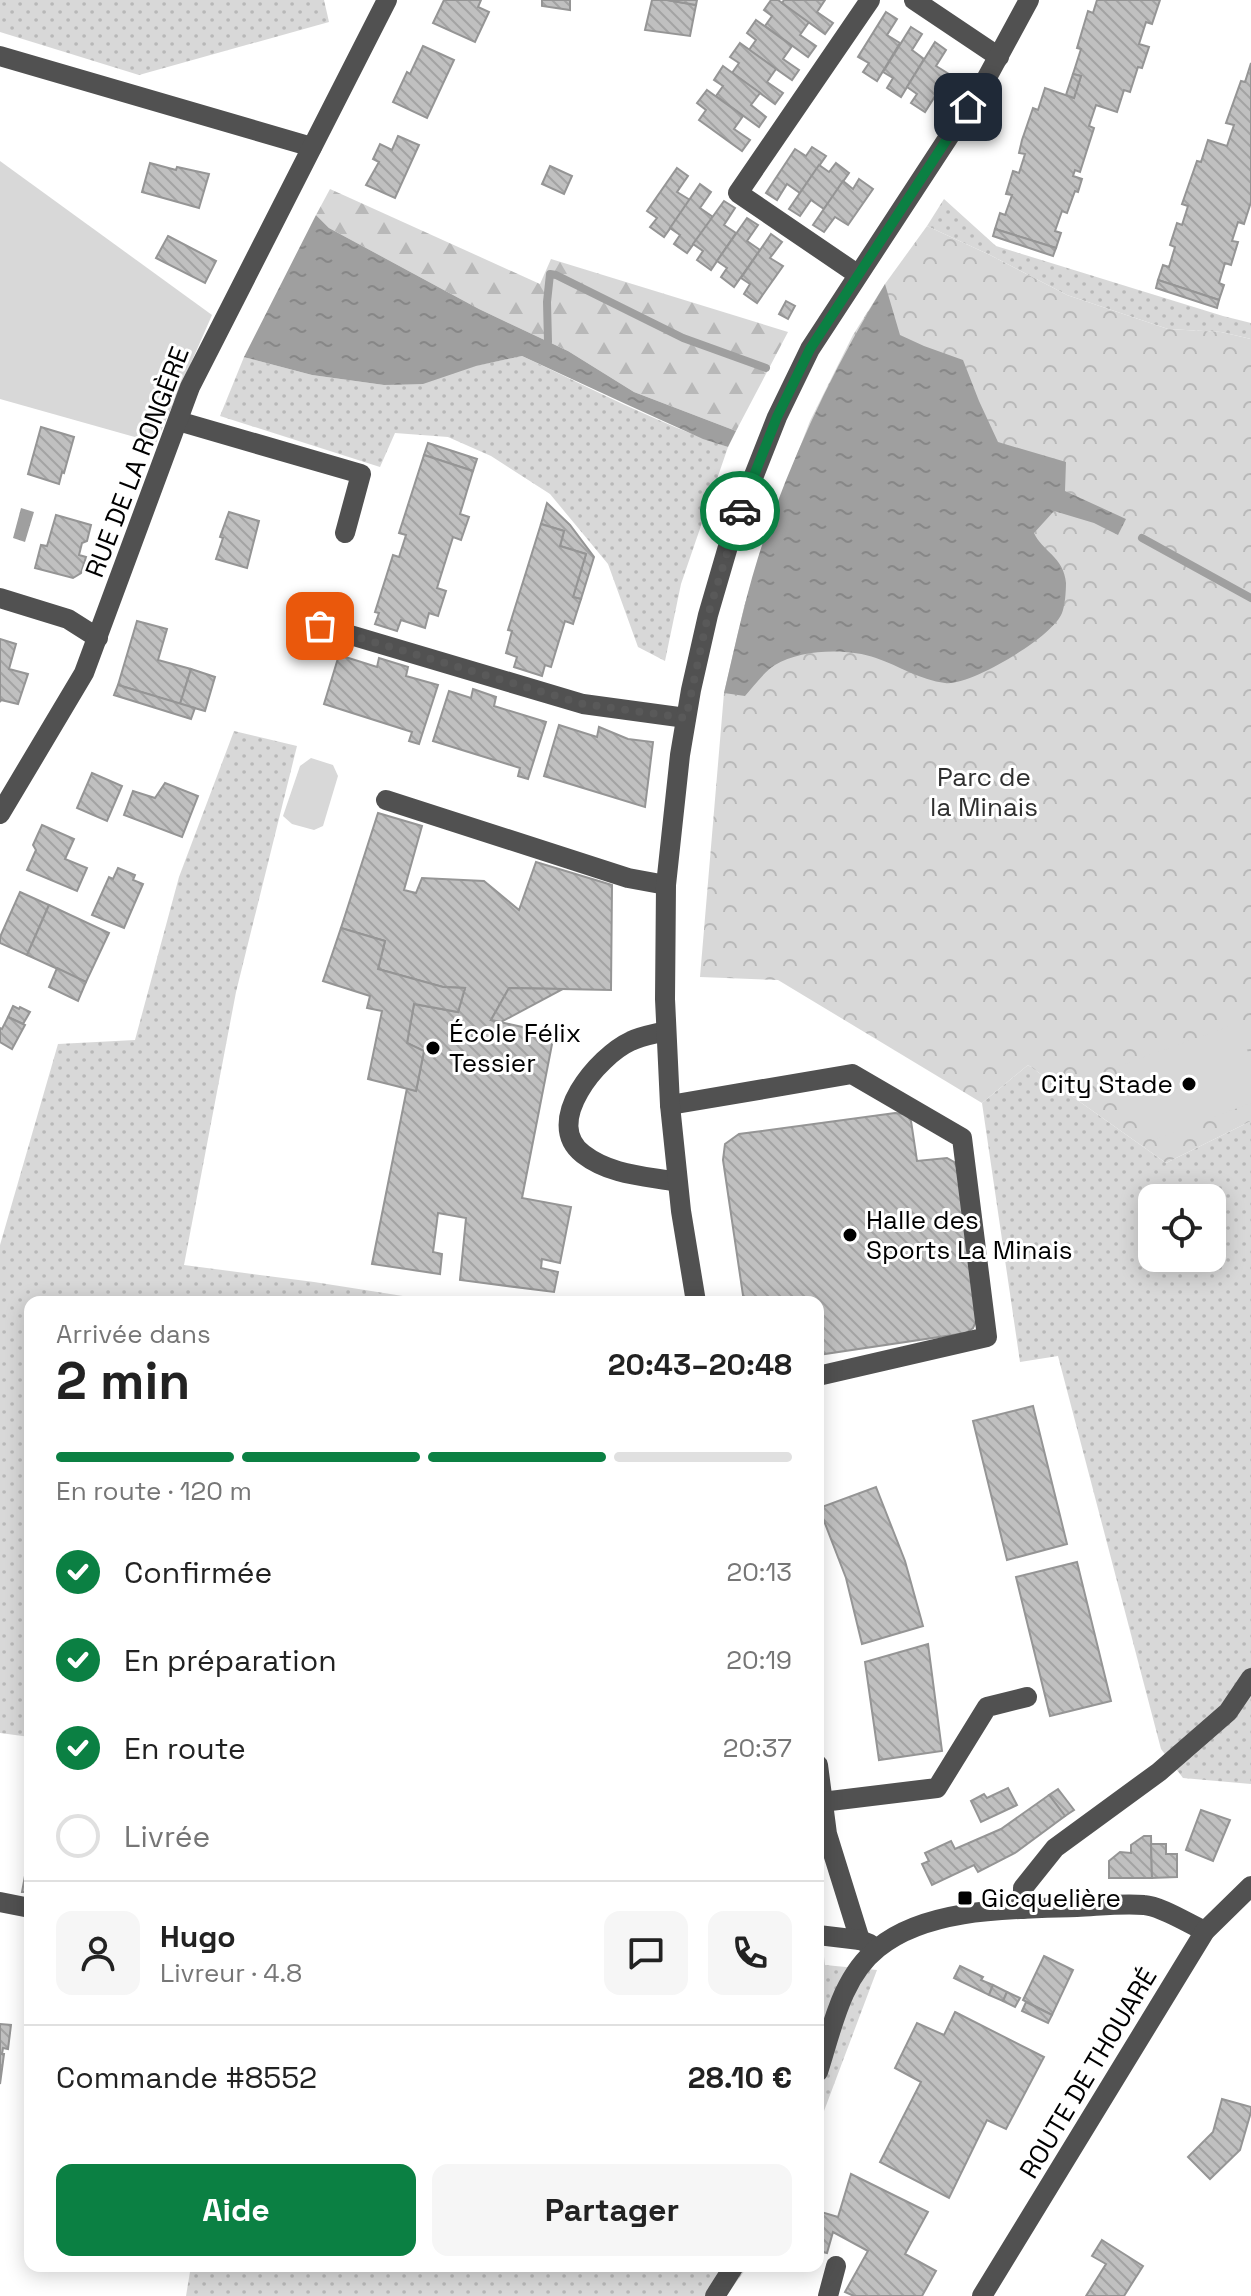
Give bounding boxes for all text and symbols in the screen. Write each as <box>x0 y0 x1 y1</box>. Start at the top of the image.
pin <box>934 73 1002 141</box>
icon: home <box>946 85 990 129</box>
street label: RUE DE LA RONGÈRE <box>77 342 197 582</box>
courier <box>700 471 780 551</box>
icon: car <box>718 489 762 533</box>
pin <box>286 592 354 660</box>
icon: bag <box>298 604 342 648</box>
park label: Parc de la Minais <box>930 760 1038 824</box>
place label: École Félix Tessier <box>449 1016 581 1080</box>
marker: École Félix Tessier <box>424 1039 442 1057</box>
place label: City Stade <box>1041 1067 1173 1101</box>
marker: City Stade <box>1180 1075 1198 1093</box>
map controls <box>1138 1184 1226 1272</box>
button: locate <box>1138 1184 1226 1272</box>
place label: Halle des Sports La Minais <box>866 1203 1073 1267</box>
marker: Halle des Sports La Minais <box>841 1226 859 1244</box>
text: Arrivée dans <box>56 1317 211 1351</box>
text: 20:43–20:48 <box>608 1345 792 1384</box>
text: 2 min <box>56 1348 190 1414</box>
text: En route · 120 m <box>56 1474 252 1508</box>
icon: check <box>56 1550 100 1594</box>
text: Confirmée <box>124 1553 272 1592</box>
text: 20:13 <box>727 1555 792 1589</box>
icon: check <box>56 1638 100 1682</box>
text: En préparation <box>124 1641 337 1680</box>
text: 20:19 <box>726 1643 792 1677</box>
icon: check <box>56 1726 100 1770</box>
text: En route <box>124 1729 246 1768</box>
text: 20:37 <box>723 1731 792 1765</box>
text: Livrée <box>124 1817 210 1856</box>
place label: Gicquelière <box>981 1881 1121 1915</box>
marker: Gicquelière <box>956 1889 974 1907</box>
button: person <box>56 1911 140 1995</box>
button: chat <box>604 1911 688 1995</box>
button: phone <box>708 1911 792 1995</box>
text: Hugo <box>160 1917 236 1956</box>
text: Livreur · 4.8 <box>160 1956 302 1990</box>
street label: ROUTE DE THOUARÉ <box>1012 1961 1164 2185</box>
text: Commande #8552 <box>56 2058 317 2097</box>
text: 28.10 € <box>688 2058 792 2097</box>
button: Aide <box>56 2164 416 2256</box>
button: Partager <box>432 2164 792 2256</box>

